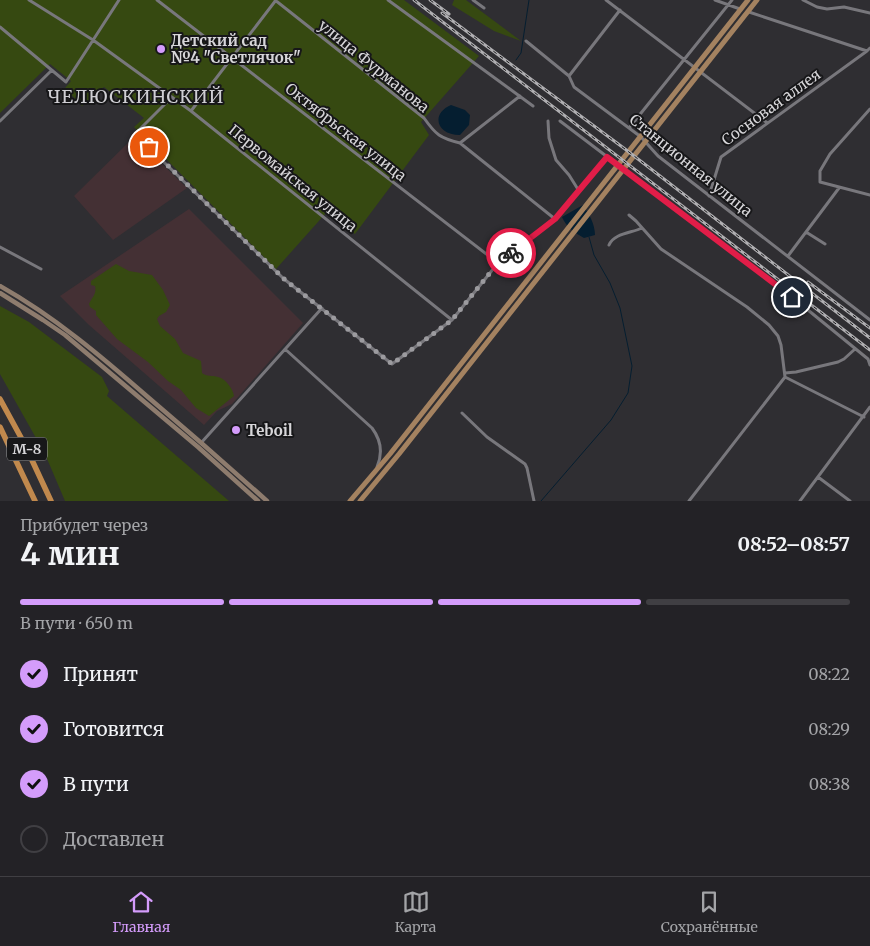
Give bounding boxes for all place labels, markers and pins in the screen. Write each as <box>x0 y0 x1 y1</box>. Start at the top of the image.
place label: Детский сад №4 "Светлячок" <box>171 31 301 67</box>
marker: Детский сад №4 "Светлячок" <box>155 43 167 55</box>
pin <box>128 126 170 168</box>
pin <box>771 276 813 318</box>
place label: Teboil <box>246 421 293 440</box>
marker: Teboil <box>230 424 242 436</box>

